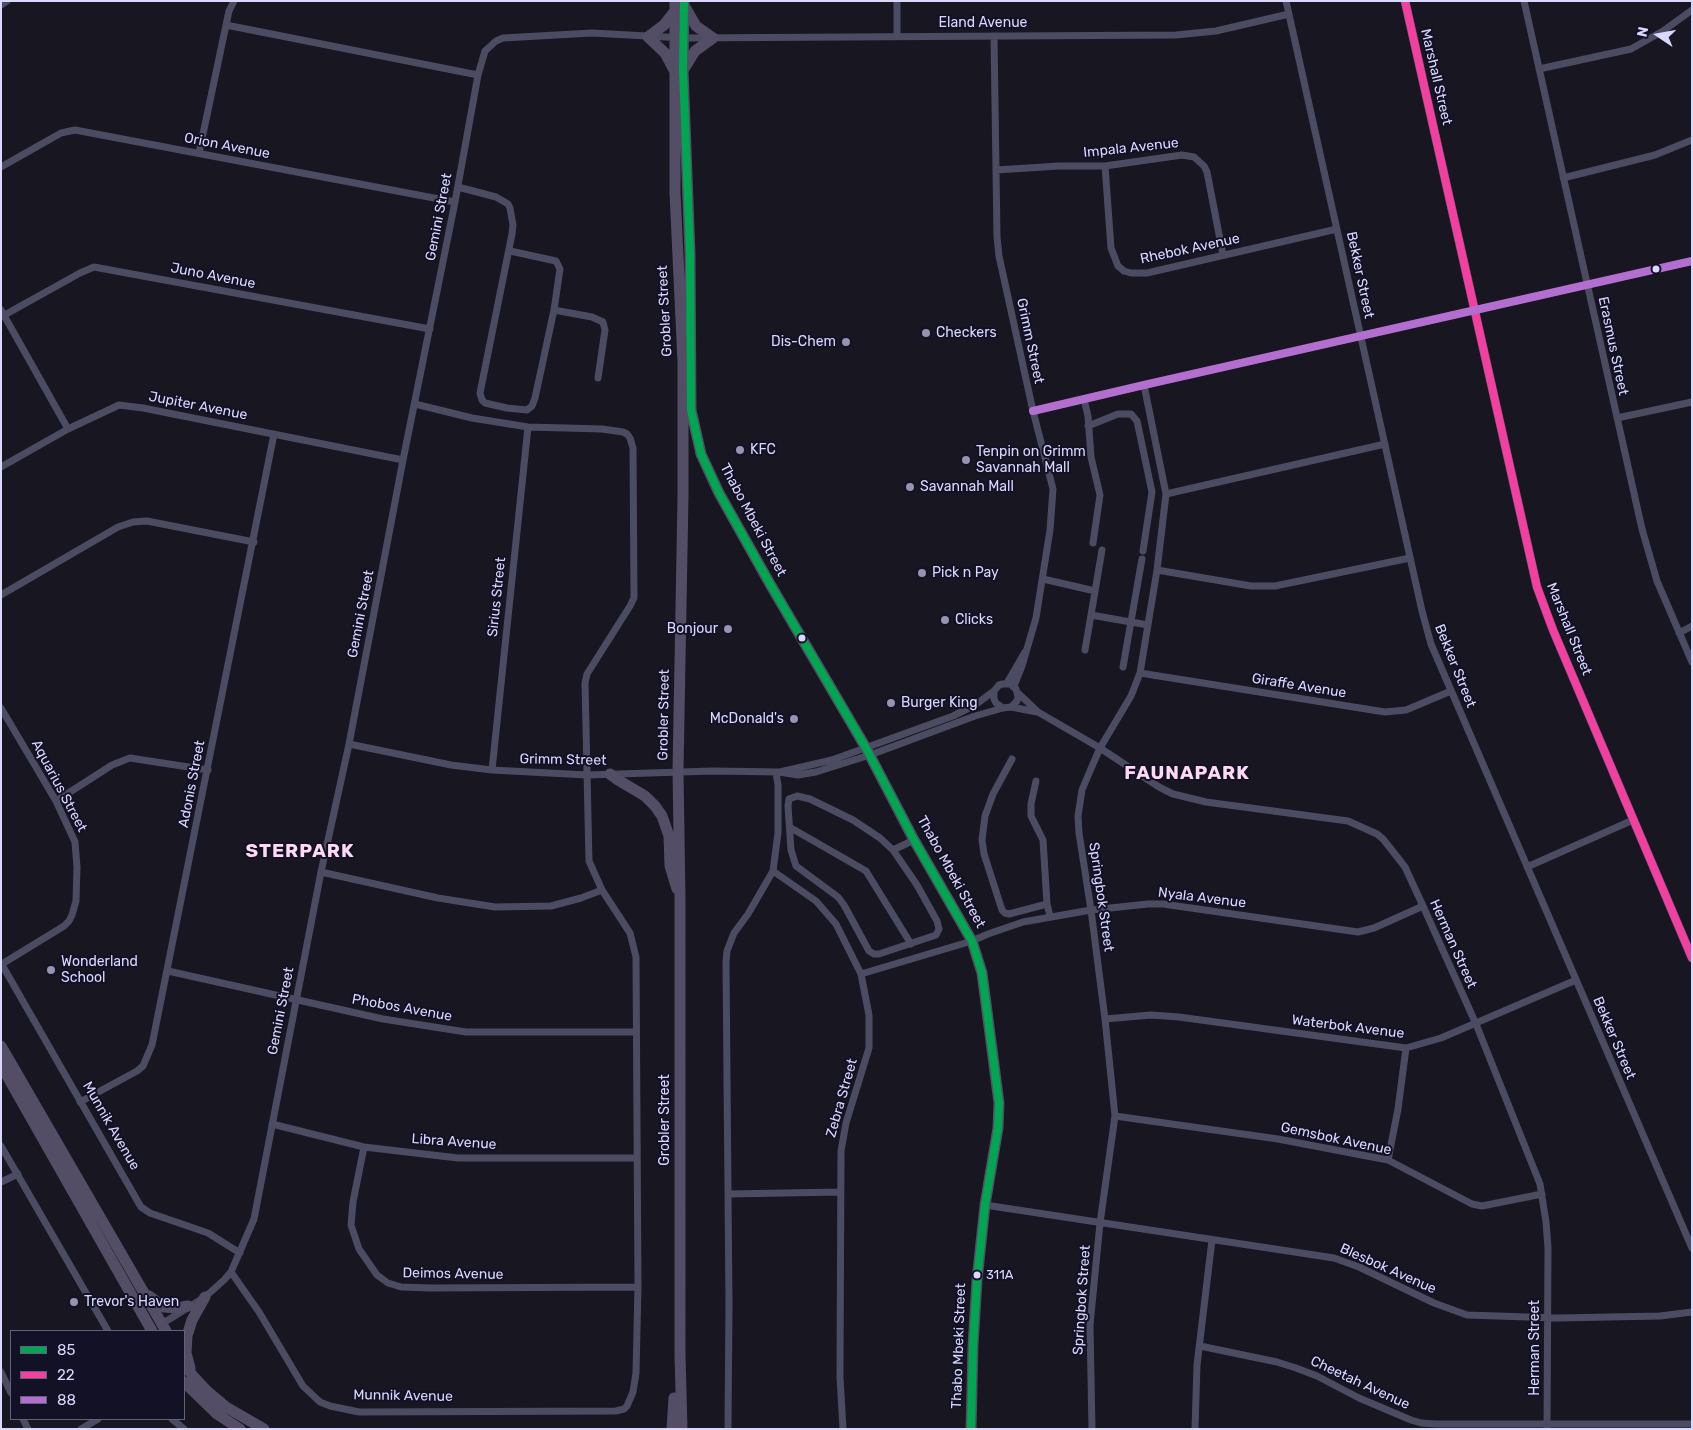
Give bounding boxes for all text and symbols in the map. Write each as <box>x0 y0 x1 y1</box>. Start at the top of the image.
north arrow <box>1633 10 1683 60</box>
street label: Eland Avenue <box>939 15 1027 31</box>
text: N <box>1633 25 1652 38</box>
street label: Marshall Street <box>1417 27 1455 127</box>
street label: Orion Avenue <box>183 129 271 163</box>
street label: Impala Avenue <box>1082 135 1180 161</box>
street label: Gemini Street <box>422 172 456 262</box>
street label: Rhebok Avenue <box>1139 230 1241 268</box>
street label: Bekker Street <box>1343 230 1377 320</box>
street label: Juno Avenue <box>169 260 257 292</box>
unlabelled marker <box>1651 264 1661 274</box>
street label: Grobler Street <box>654 265 676 357</box>
street label: Erasmus Street <box>1594 295 1632 397</box>
street label: Grimm Street <box>1013 297 1047 385</box>
place label: Checkers <box>936 325 997 341</box>
marker: Checkers <box>920 327 932 339</box>
place label: Dis-Chem <box>771 334 836 350</box>
marker: Dis-Chem <box>840 336 852 348</box>
street label: Jupiter Avenue <box>147 388 249 424</box>
place label: KFC <box>750 442 776 458</box>
marker: KFC <box>734 444 746 456</box>
place label: Tenpin on Grimm Savannah Mall <box>976 444 1086 477</box>
marker: Tenpin on Grimm Savannah Mall <box>960 454 972 466</box>
street label: Thabo Mbeki Street <box>716 461 790 579</box>
place label: Savannah Mall <box>920 479 1014 495</box>
marker: Savannah Mall <box>904 481 916 493</box>
street label: Sirius Street <box>484 556 510 638</box>
place label: Pick n Pay <box>932 565 999 581</box>
marker: Pick n Pay <box>916 567 928 579</box>
street label: Gemini Street <box>344 569 378 659</box>
street label: Marshall Street <box>1543 580 1595 678</box>
place label: Clicks <box>955 612 993 628</box>
marker: Clicks <box>939 614 951 626</box>
place label: Bonjour <box>667 621 718 637</box>
street label: Bekker Street <box>1431 622 1479 710</box>
marker: Bonjour <box>722 623 734 635</box>
unlabelled marker <box>797 633 807 643</box>
street label: Grobler Street <box>655 669 673 761</box>
street label: Giraffe Avenue <box>1250 670 1348 702</box>
place label: Burger King <box>901 695 978 711</box>
marker: Burger King <box>885 697 897 709</box>
place label: McDonald's <box>710 711 784 727</box>
marker: McDonald's <box>788 713 800 725</box>
street label: Aquarius Street <box>28 737 90 835</box>
street label: Adonis Street <box>175 739 209 829</box>
street label: Grimm Street <box>519 751 607 769</box>
district label: FAUNAPARK <box>1123 763 1251 785</box>
street label: Thabo Mbeki Street <box>913 813 989 931</box>
district label: STERPARK <box>245 841 355 863</box>
street label: Springbok Street <box>1085 841 1117 953</box>
street label: Nyala Avenue <box>1157 884 1247 912</box>
street label: Herman Street <box>1426 897 1480 991</box>
place label: Wonderland School <box>61 954 138 986</box>
marker: Wonderland School <box>45 964 57 976</box>
street label: Gemini Street <box>264 966 298 1056</box>
street label: Phobos Avenue <box>351 991 453 1025</box>
street label: Bekker Street <box>1589 994 1639 1082</box>
street label: Waterbok Avenue <box>1291 1012 1405 1042</box>
street label: Zebra Street <box>823 1057 861 1139</box>
street label: Grobler Street <box>657 1074 673 1166</box>
street label: Munnik Avenue <box>79 1079 143 1173</box>
street label: Gemsbok Avenue <box>1279 1119 1393 1159</box>
street label: Libra Avenue <box>411 1131 497 1153</box>
street label: Blesbok Avenue <box>1337 1240 1439 1298</box>
street label: Springbok Street <box>1070 1245 1094 1355</box>
street label: Deimos Avenue <box>402 1265 504 1283</box>
place label: 311A <box>986 1267 1013 1283</box>
marker: 311A <box>972 1270 982 1280</box>
street label: Thabo Mbeki Street <box>948 1283 970 1409</box>
place label: Trevor's Haven <box>84 1294 179 1310</box>
marker: Trevor's Haven <box>68 1296 80 1308</box>
street label: Herman Street <box>1527 1300 1543 1396</box>
legend <box>10 1330 185 1420</box>
text: 85 <box>57 1341 75 1359</box>
street label: Cheetah Avenue <box>1308 1353 1412 1413</box>
text: 22 <box>57 1366 75 1384</box>
street label: Munnik Avenue <box>353 1387 453 1405</box>
text: 88 <box>57 1391 76 1409</box>

